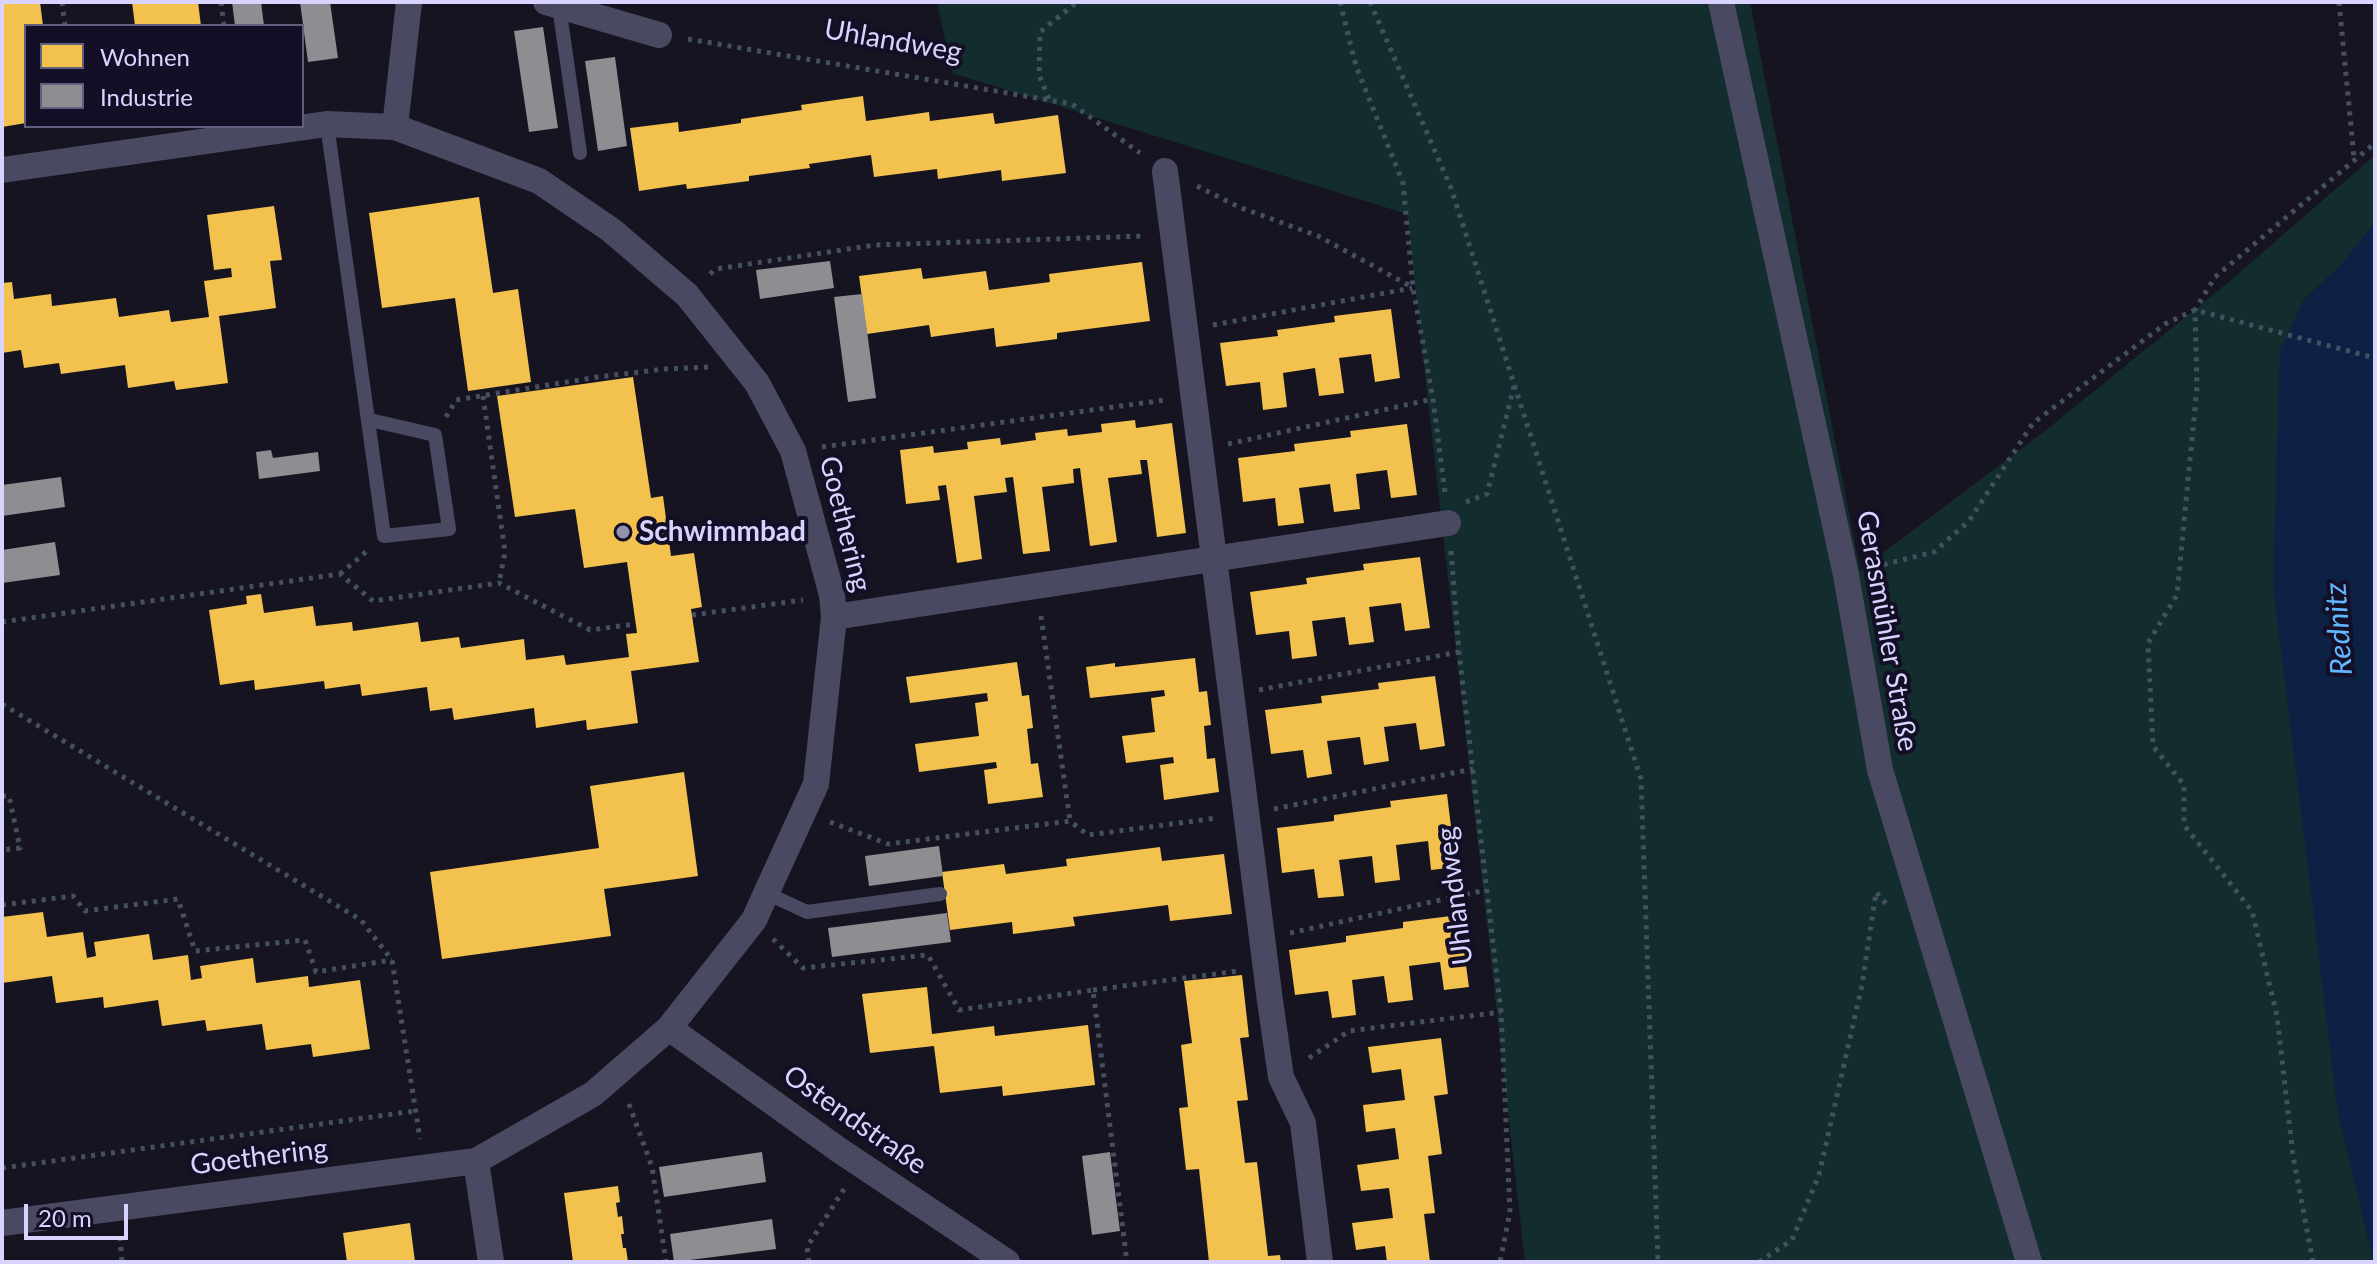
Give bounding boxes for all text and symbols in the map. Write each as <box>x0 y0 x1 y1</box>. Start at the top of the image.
street label: Uhlandweg <box>822 12 964 70</box>
legend <box>24 24 304 128</box>
text: Wohnen <box>100 42 190 71</box>
text: Industrie <box>100 82 193 111</box>
street label: Goethering <box>812 453 878 595</box>
street label: Gerasmühler Straße <box>1849 508 1925 754</box>
place label: Schwimmbad <box>639 515 806 549</box>
marker: Schwimmbad <box>614 523 632 541</box>
water label: Rednitz <box>2318 581 2360 677</box>
street label: Uhlandweg <box>1430 825 1480 967</box>
street label: Ostendstraße <box>777 1058 933 1182</box>
street label: Goethering <box>188 1132 330 1182</box>
scale bar <box>28 1188 132 1238</box>
text: 20 m <box>38 1203 92 1232</box>

